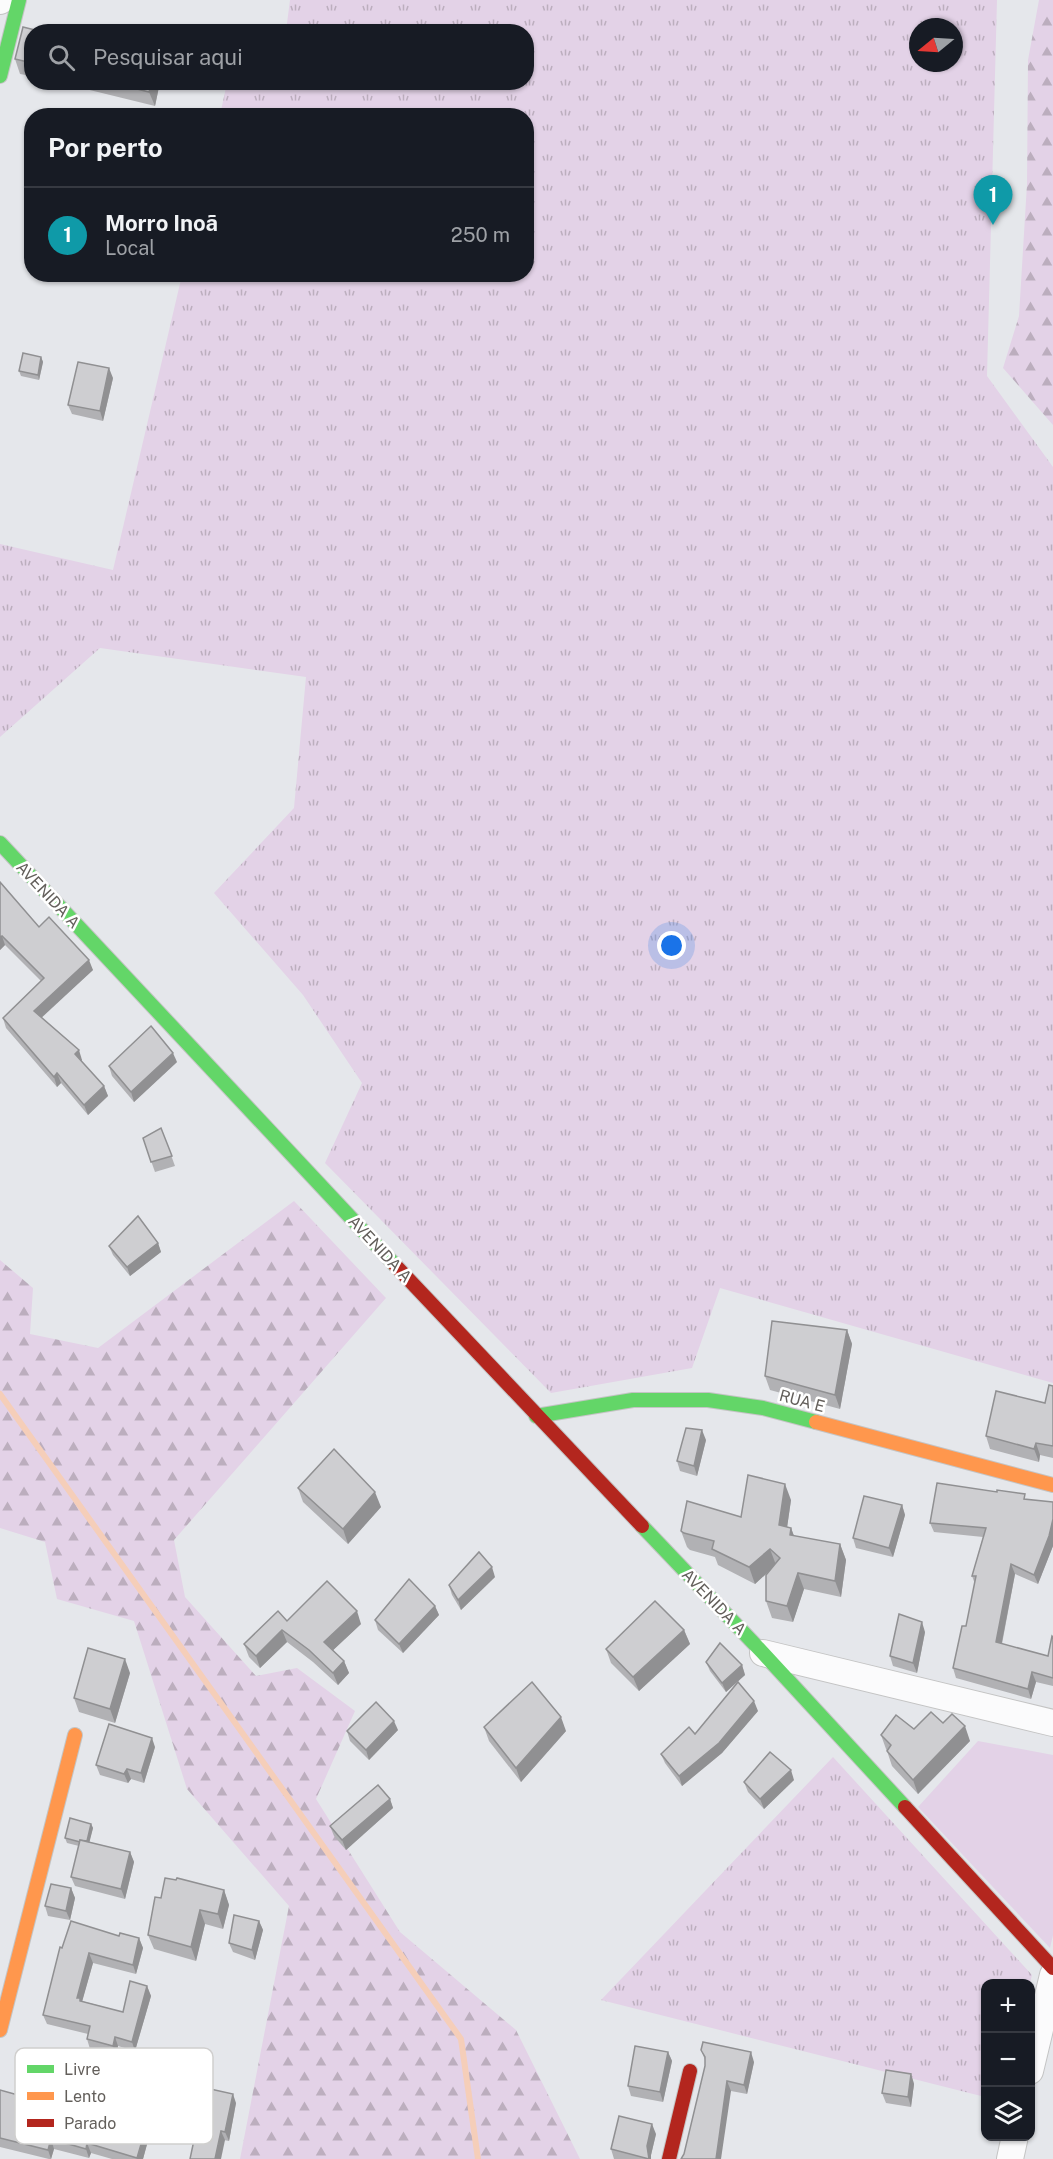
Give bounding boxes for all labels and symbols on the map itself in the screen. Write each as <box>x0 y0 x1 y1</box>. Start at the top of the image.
north arrow <box>909 18 963 72</box>
pin: 1 <box>974 176 1012 225</box>
street label: AVENIDA A <box>12 858 84 932</box>
your location <box>657 931 686 960</box>
street label: AVENIDA A <box>344 1212 416 1286</box>
street label: RUA E <box>777 1386 827 1416</box>
street label: AVENIDA A <box>678 1565 750 1639</box>
legend <box>15 2048 213 2144</box>
text: Livre <box>64 2060 100 2079</box>
text: Lento <box>64 2087 106 2106</box>
text: Parado <box>64 2114 116 2133</box>

